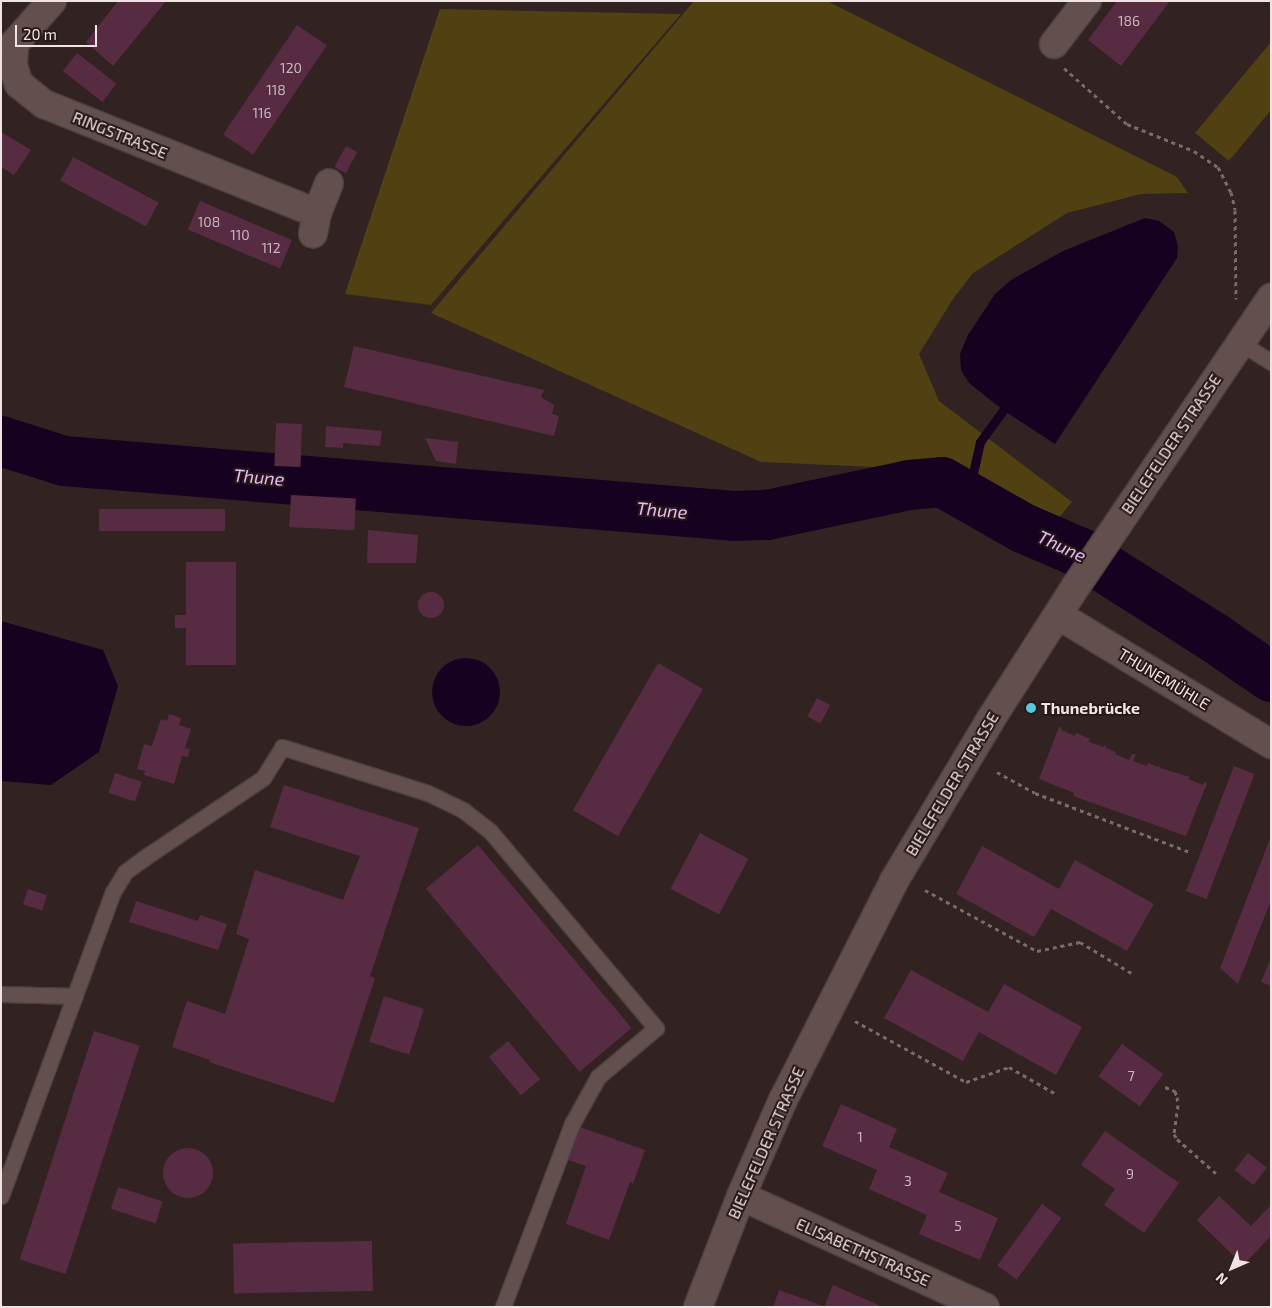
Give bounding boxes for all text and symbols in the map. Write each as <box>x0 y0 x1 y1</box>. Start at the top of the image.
house number: 186 <box>1118 13 1140 29</box>
scale bar <box>18 15 100 47</box>
text: 20 m <box>23 25 57 43</box>
house number: 120 <box>280 60 302 76</box>
house number: 118 <box>266 82 286 98</box>
house number: 116 <box>252 105 272 121</box>
street label: RINGSTRASSE <box>70 107 170 163</box>
house number: 108 <box>198 214 220 230</box>
house number: 110 <box>230 227 250 243</box>
house number: 112 <box>261 240 281 256</box>
street label: BIELEFELDER STRASSE <box>1117 371 1225 517</box>
water label: Thune <box>233 464 285 490</box>
water label: Thune <box>636 497 688 523</box>
water label: Thune <box>1034 525 1090 567</box>
street label: THUNEMÜHLE <box>1115 644 1213 714</box>
place label: Thunebrücke <box>1041 698 1140 718</box>
marker: Thunebrücke <box>1025 702 1037 714</box>
street label: BIELEFELDER STRASSE <box>902 709 1002 859</box>
street label: BIELEFELDER STRASSE <box>724 1064 808 1222</box>
house number: 7 <box>1127 1068 1135 1084</box>
house number: 1 <box>857 1129 863 1145</box>
house number: 9 <box>1126 1166 1134 1182</box>
house number: 3 <box>904 1173 912 1189</box>
street label: ELISABETHSTRASSE <box>793 1214 933 1290</box>
house number: 5 <box>954 1218 962 1234</box>
north arrow <box>1207 1243 1257 1293</box>
text: N <box>1212 1270 1231 1289</box>

